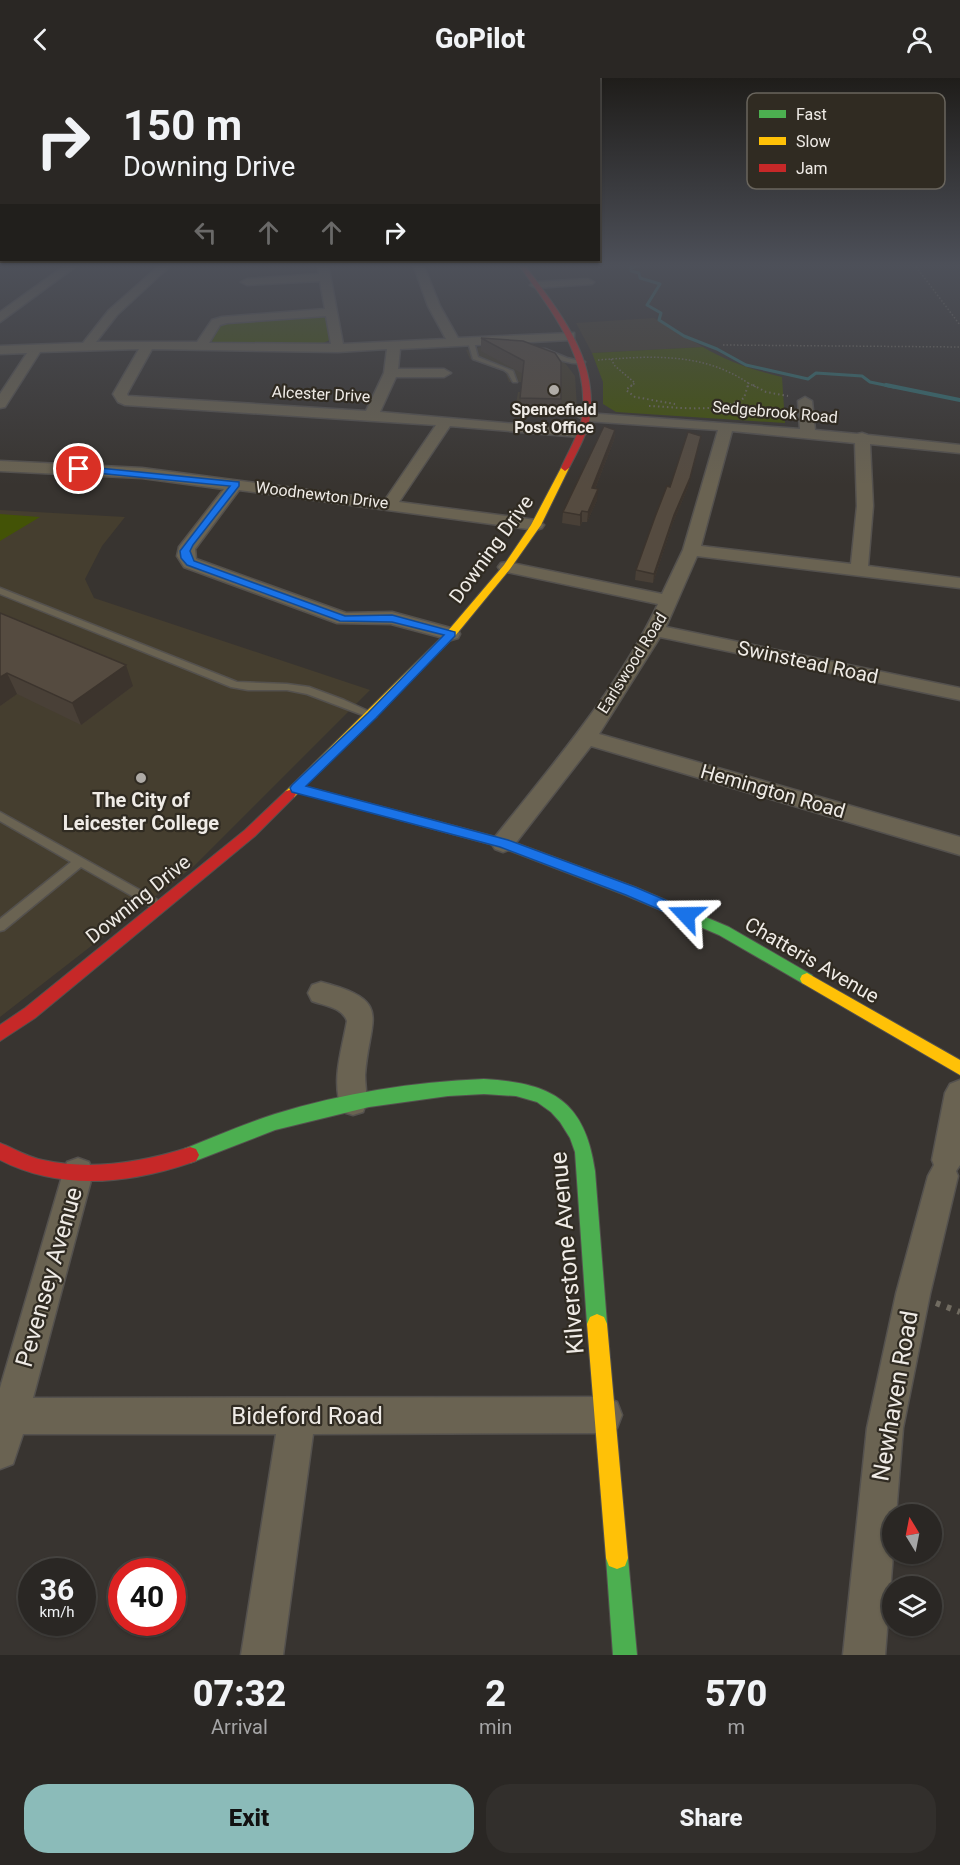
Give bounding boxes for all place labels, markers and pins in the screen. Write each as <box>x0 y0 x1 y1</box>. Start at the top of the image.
marker: Spencefield Post Office <box>547 383 561 397</box>
place label: Spencefield Post Office <box>511 400 597 437</box>
pin <box>53 443 104 494</box>
marker: The City of Leicester College <box>134 771 148 785</box>
place label: The City of Leicester College <box>63 788 219 835</box>

